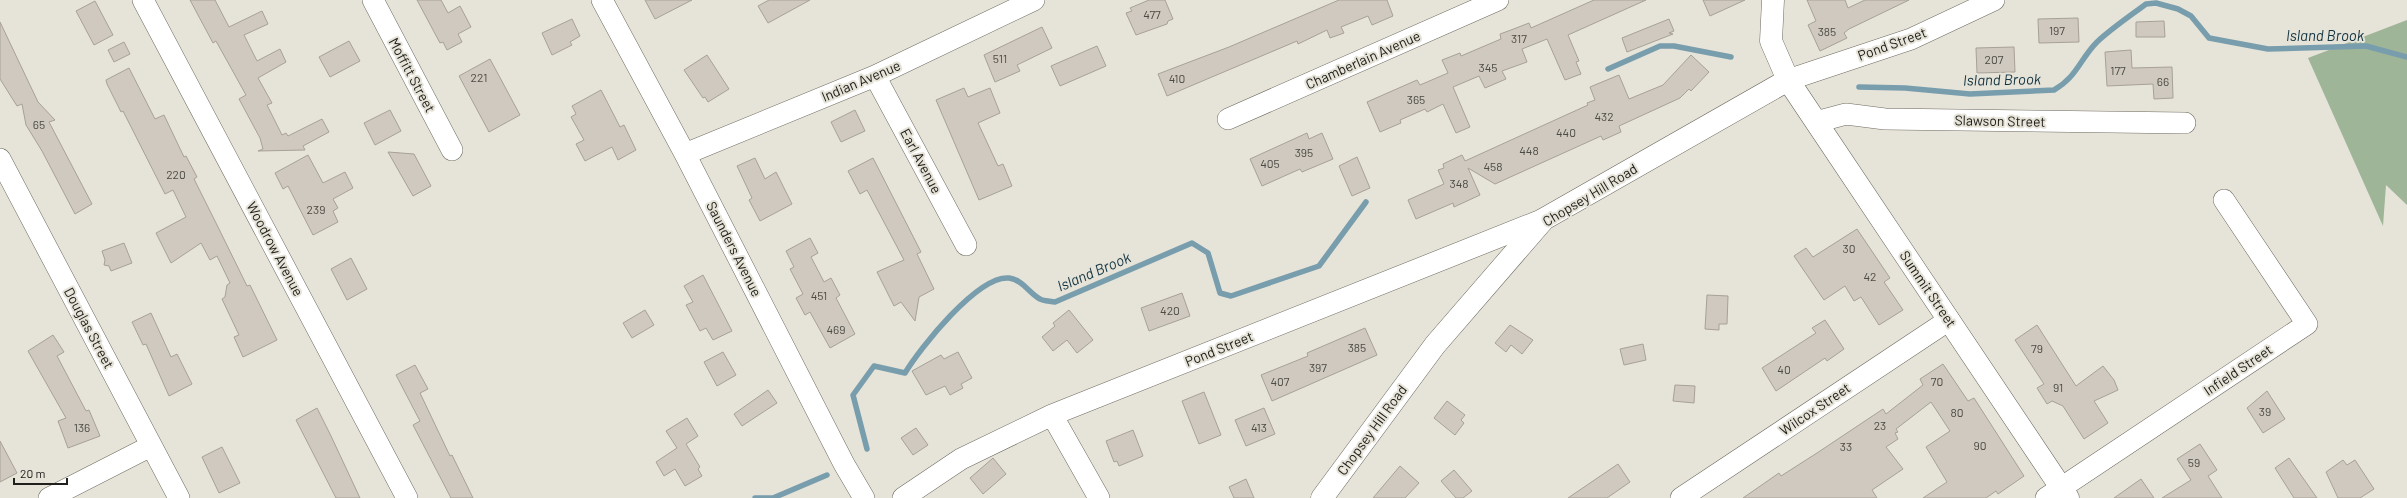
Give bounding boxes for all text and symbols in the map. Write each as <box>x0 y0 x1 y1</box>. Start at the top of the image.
house number: 477 <box>1143 7 1161 21</box>
street label: Pond Street <box>1855 23 1928 64</box>
house number: 197 <box>2049 23 2065 37</box>
house number: 385 <box>1818 24 1836 38</box>
water label: Island Brook <box>2286 26 2365 44</box>
street label: Chamberlain Avenue <box>1303 27 1423 92</box>
house number: 317 <box>1511 31 1527 45</box>
street label: Moffitt Street <box>386 35 439 115</box>
house number: 511 <box>993 51 1007 65</box>
house number: 207 <box>1985 52 2004 66</box>
street label: Indian Avenue <box>819 56 903 105</box>
house number: 345 <box>1479 60 1497 74</box>
house number: 177 <box>2110 63 2126 77</box>
water label: Island Brook <box>1963 69 2042 89</box>
house number: 221 <box>471 70 487 84</box>
house number: 410 <box>1169 71 1185 85</box>
house number: 66 <box>2157 74 2169 88</box>
house number: 365 <box>1407 92 1425 106</box>
house number: 432 <box>1594 109 1614 123</box>
street label: Slawson Street <box>1954 111 2046 130</box>
house number: 65 <box>33 117 45 131</box>
street label: Earl Avenue <box>897 125 946 196</box>
house number: 440 <box>1556 125 1576 139</box>
house number: 448 <box>1519 143 1539 157</box>
house number: 395 <box>1295 145 1313 159</box>
house number: 405 <box>1260 156 1280 170</box>
house number: 458 <box>1483 159 1503 173</box>
street label: Chopsey Hill Road <box>1539 160 1640 230</box>
house number: 220 <box>166 167 186 181</box>
house number: 348 <box>1449 176 1469 190</box>
street label: Saunders Avenue <box>703 198 766 299</box>
street label: Woodrow Avenue <box>243 199 307 299</box>
house number: 239 <box>307 202 325 216</box>
house number: 30 <box>1843 241 1855 255</box>
water label: Island Brook <box>1054 247 1134 295</box>
street label: Summit Street <box>1897 247 1960 330</box>
house number: 42 <box>1863 269 1877 283</box>
street label: Douglas Street <box>61 284 118 371</box>
house number: 451 <box>811 288 827 302</box>
house number: 420 <box>1160 303 1180 317</box>
house number: 469 <box>826 322 846 336</box>
street label: Pond Street <box>1182 327 1255 370</box>
house number: 385 <box>1348 340 1366 354</box>
street label: Infield Street <box>2200 340 2275 399</box>
house number: 79 <box>2031 341 2043 355</box>
house number: 397 <box>1309 360 1327 374</box>
house number: 40 <box>1777 362 1791 376</box>
house number: 407 <box>1270 374 1290 388</box>
house number: 70 <box>1931 374 1943 388</box>
street label: Wilcox Street <box>1776 379 1853 438</box>
house number: 91 <box>2053 380 2063 394</box>
street label: Chopsey Hill Road <box>1333 381 1410 478</box>
house number: 39 <box>2259 404 2271 418</box>
house number: 80 <box>1950 405 1964 419</box>
house number: 23 <box>1874 418 1886 432</box>
house number: 136 <box>74 420 90 434</box>
house number: 413 <box>1251 420 1267 434</box>
house number: 90 <box>1973 438 1987 452</box>
house number: 33 <box>1840 439 1852 453</box>
house number: 59 <box>2188 455 2200 469</box>
scale bar <box>14 460 67 486</box>
text: 20 m <box>20 466 46 480</box>

